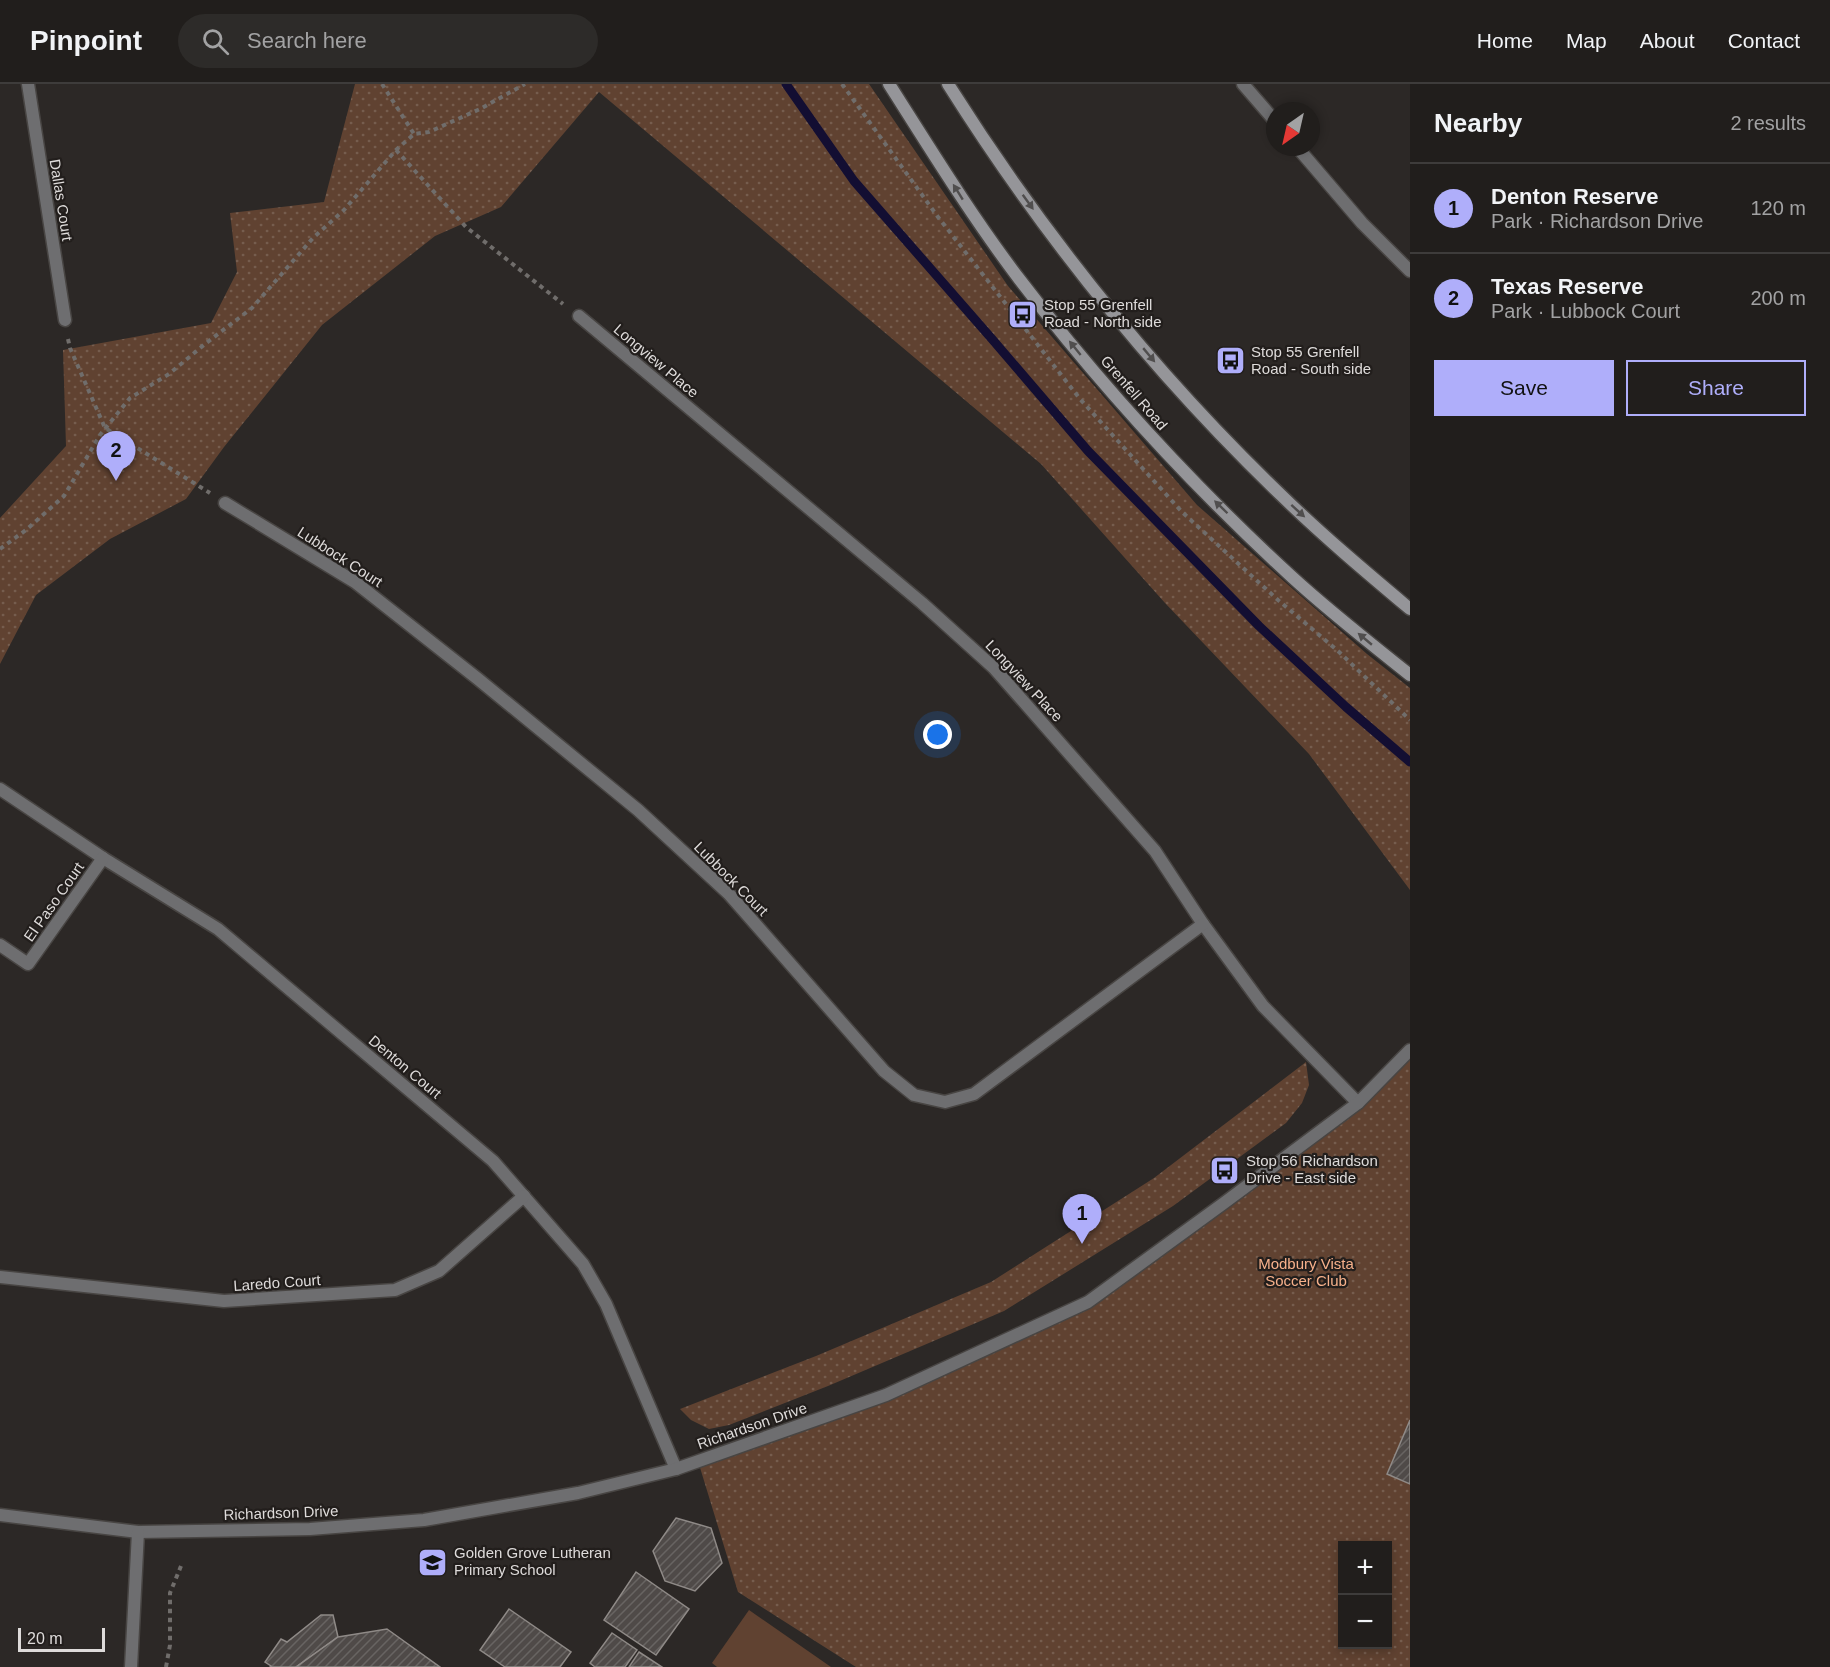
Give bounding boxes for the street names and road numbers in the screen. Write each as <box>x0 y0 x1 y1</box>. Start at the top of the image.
street label: Dallas Court <box>47 158 76 243</box>
street label: Longview Place <box>611 320 702 401</box>
street label: Grenfell Road <box>1098 352 1171 433</box>
street label: Lubbock Court <box>295 523 387 591</box>
street label: Longview Place <box>982 636 1066 725</box>
street label: Lubbock Court <box>691 838 772 920</box>
street label: El Paso Court <box>20 858 88 944</box>
street label: Denton Court <box>366 1031 446 1102</box>
street label: Laredo Court <box>233 1271 322 1294</box>
street label: Richardson Drive <box>695 1399 809 1452</box>
street label: Richardson Drive <box>223 1502 339 1523</box>

